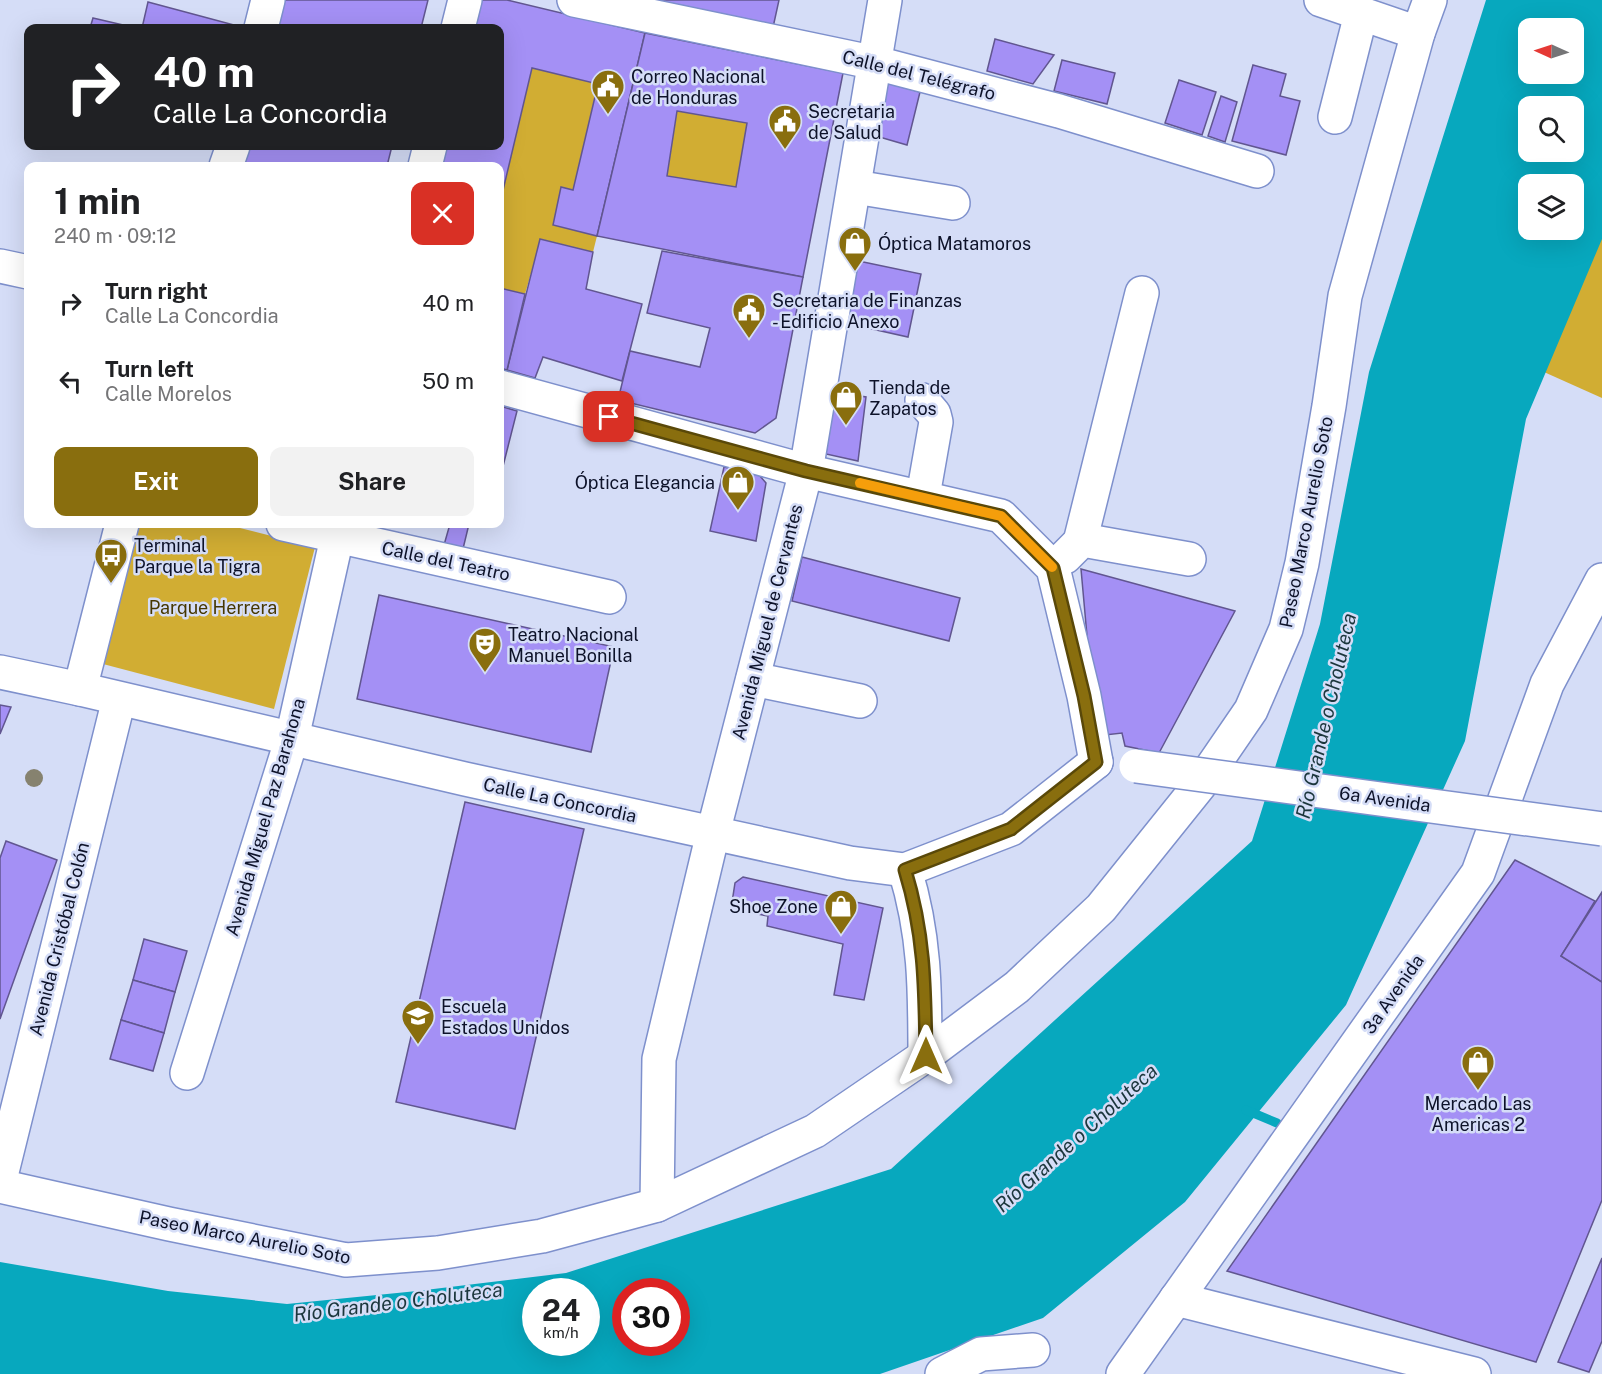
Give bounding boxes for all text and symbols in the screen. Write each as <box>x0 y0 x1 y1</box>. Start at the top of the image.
north arrow <box>1518 18 1584 84</box>
map controls <box>1518 18 1584 240</box>
street label: Calle del Telégrafo <box>840 46 998 104</box>
text: 40 m <box>153 47 255 96</box>
icon: right <box>54 48 132 126</box>
place label: Correo Nacional de Honduras <box>631 66 766 108</box>
public building icon: Correo Nacional de Honduras <box>590 68 626 115</box>
button: search <box>1518 96 1584 162</box>
text: Calle La Concordia <box>153 97 387 129</box>
place label: Secretaria de Salud <box>808 101 895 143</box>
public building icon: Secretaria de Salud <box>767 103 803 150</box>
button: layers <box>1518 174 1584 240</box>
text: 1 min <box>54 180 141 222</box>
button: close <box>411 182 474 245</box>
text: 240 m · 09:12 <box>54 224 176 248</box>
shop icon: Óptica Matamoros <box>837 225 873 272</box>
place label: Óptica Matamoros <box>878 232 1031 254</box>
text: Turn right <box>105 278 208 304</box>
icon: right <box>54 287 87 320</box>
text: 40 m <box>422 290 474 316</box>
place label: Secretaria de Finanzas - Edificio Anexo <box>772 290 962 332</box>
public building icon: Secretaria de Finanzas - Edificio Anexo <box>731 292 767 339</box>
text: Calle La Concordia <box>105 304 279 328</box>
text: Turn left <box>105 356 194 382</box>
icon: left <box>54 365 87 398</box>
text: 50 m <box>422 368 474 394</box>
place label: Tienda de Zapatos <box>869 377 950 419</box>
shop icon: Tienda de Zapatos <box>828 379 864 426</box>
text: Calle Morelos <box>105 382 232 406</box>
pin <box>583 391 634 442</box>
icon: arrive <box>592 400 625 433</box>
street label: Paseo Marco Aurelio Soto <box>1275 414 1337 630</box>
button: Exit <box>54 447 258 516</box>
button: Share <box>270 447 474 516</box>
shop icon: Óptica Elegancia <box>720 464 756 511</box>
place label: Óptica Elegancia <box>575 471 715 493</box>
street label: Avenida Miguel de Cervantes <box>728 502 806 742</box>
place label: Terminal Parque la Tigra <box>134 535 260 577</box>
bus stop icon: Terminal Parque la Tigra <box>93 537 129 584</box>
street label: Calle del Teatro <box>380 537 512 585</box>
park label: Parque Herrera <box>149 597 277 618</box>
water label: Río Grande o Choluteca <box>1291 611 1361 821</box>
place label: Teatro Nacional Manuel Bonilla <box>508 624 639 666</box>
theatre icon: Teatro Nacional Manuel Bonilla <box>467 626 503 673</box>
street label: Avenida Miguel Paz Barahona <box>221 696 309 938</box>
street label: Calle La Concordia <box>481 773 639 827</box>
street label: 6a Avenida <box>1338 782 1432 816</box>
street label: Avenida Cristóbal Colón <box>25 840 93 1038</box>
shop icon: Shoe Zone <box>823 888 859 935</box>
place label: Shoe Zone <box>729 896 818 917</box>
street label: 3a Avenida <box>1358 950 1428 1038</box>
place label: Escuela Estados Unidos <box>441 996 570 1038</box>
school or university icon: Escuela Estados Unidos <box>400 998 436 1045</box>
position arrow <box>894 1024 958 1088</box>
shop icon: Mercado Las Americas 2 <box>1460 1044 1496 1091</box>
water label: Río Grande o Choluteca <box>990 1059 1162 1217</box>
place label: Mercado Las Americas 2 <box>1425 1093 1531 1135</box>
street label: Paseo Marco Aurelio Soto <box>137 1206 353 1268</box>
water label: Río Grande o Choluteca <box>292 1277 504 1327</box>
speed limit sign: 30 <box>612 1278 690 1356</box>
text: 24 <box>542 1292 580 1328</box>
text: km/h <box>543 1324 579 1341</box>

